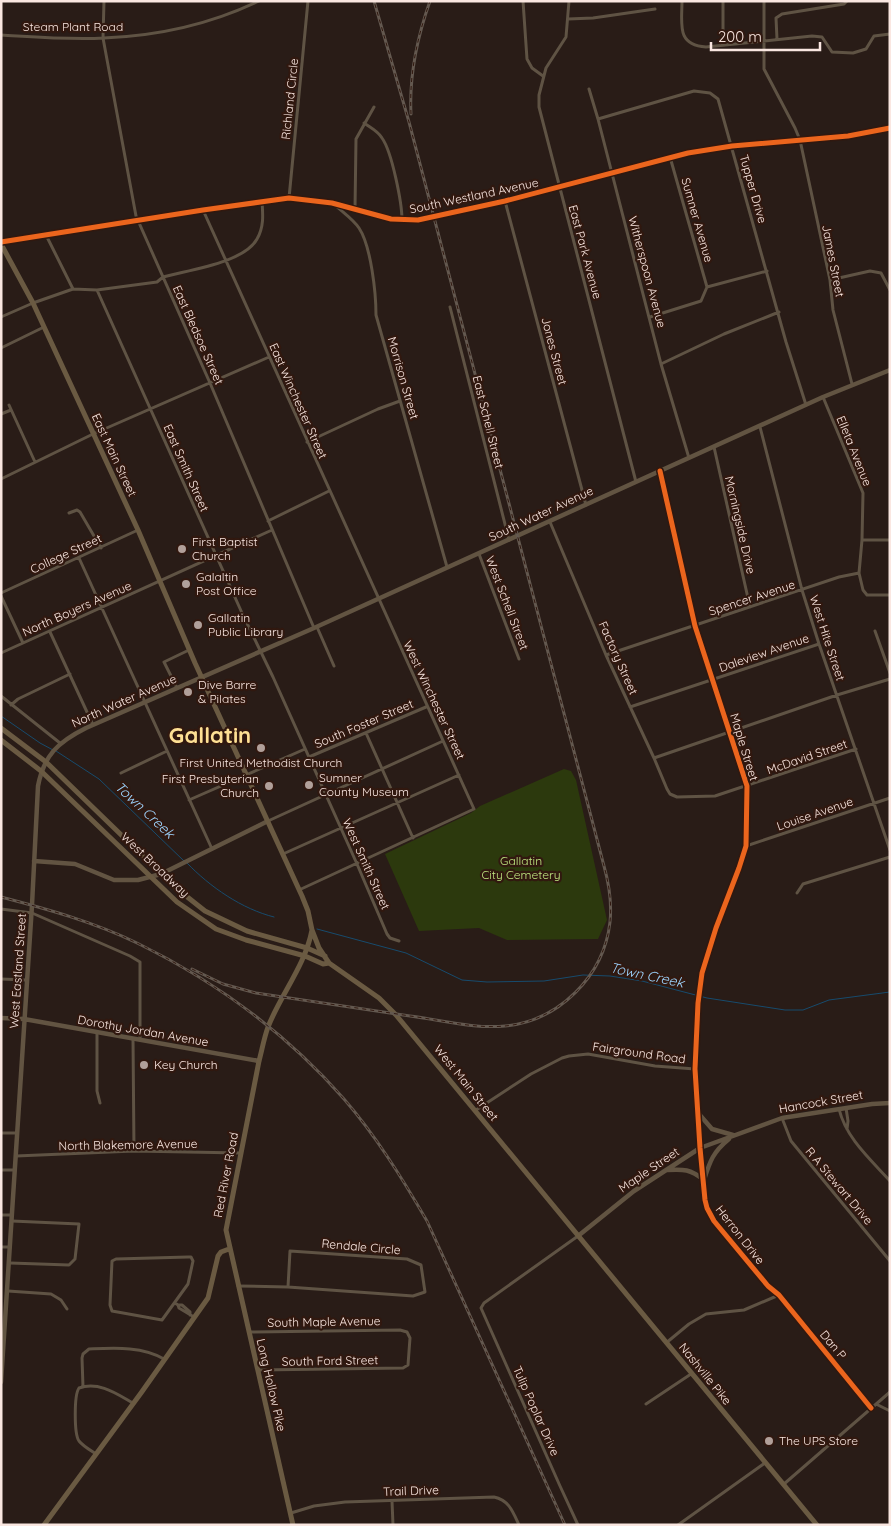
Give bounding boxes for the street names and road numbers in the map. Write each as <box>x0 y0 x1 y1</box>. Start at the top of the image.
street label: Steam Plant Road <box>23 19 123 34</box>
street label: Richland Circle <box>278 57 301 140</box>
street label: Tupper Drive <box>737 153 770 225</box>
street label: South Westland Avenue <box>408 174 540 217</box>
street label: Sumner Avenue <box>678 176 717 264</box>
street label: East Park Avenue <box>566 203 605 301</box>
street label: Witherspoon Avenue <box>625 214 670 330</box>
street label: James Street <box>819 223 848 298</box>
street label: East Bledsoe Street <box>170 283 227 387</box>
street label: Jones Street <box>538 315 571 386</box>
street label: Morrison Street <box>385 335 422 421</box>
street label: East Winchester Street <box>266 341 331 461</box>
street label: East Schell Street <box>470 374 507 470</box>
street label: East Main Street <box>89 411 140 499</box>
street label: Elleta Avenue <box>834 413 875 488</box>
street label: East Smith Street <box>160 422 212 514</box>
street label: Morningside Drive <box>722 474 759 576</box>
street label: South Water Avenue <box>486 483 596 544</box>
street label: College Street <box>28 530 104 577</box>
street label: West Schell Street <box>483 554 532 652</box>
street label: Spencer Avenue <box>707 576 797 619</box>
street label: North Boyers Avenue <box>20 578 134 639</box>
street label: West Hite Street <box>807 593 848 683</box>
street label: Factory Street <box>596 619 641 697</box>
street label: Daleview Avenue <box>717 630 811 675</box>
street label: West Winchester Street <box>400 638 469 762</box>
street label: North Water Avenue <box>69 671 179 730</box>
street label: South Foster Street <box>312 696 416 751</box>
street label: Maple Street <box>727 711 762 783</box>
street label: McDavid Street <box>765 736 849 777</box>
street label: Louise Avenue <box>775 793 855 834</box>
street label: West Smith Street <box>340 816 393 912</box>
street label: West Broadway <box>118 829 193 900</box>
street label: West Eastland Street <box>6 913 29 1029</box>
street label: Dorothy Jordan Avenue <box>76 1012 210 1049</box>
street label: Fairground Road <box>591 1039 687 1066</box>
street label: West Main Street <box>431 1041 502 1124</box>
street label: Hancock Street <box>778 1087 864 1116</box>
street label: Red River Road <box>210 1131 241 1219</box>
street label: North Blakemore Avenue <box>58 1136 198 1153</box>
street label: Maple Street <box>616 1144 682 1195</box>
street label: R A Stewart Drive <box>802 1144 876 1228</box>
street label: Herron Drive <box>713 1202 768 1267</box>
street label: Rendale Circle <box>321 1236 401 1257</box>
street label: South Maple Avenue <box>267 1313 381 1330</box>
street label: Dan P <box>817 1327 850 1362</box>
street label: Long Hollow Pike <box>254 1337 290 1433</box>
street label: Nashville Pike <box>676 1340 735 1408</box>
street label: South Ford Street <box>282 1352 378 1369</box>
street label: Tulip Poplar Drive <box>510 1363 563 1458</box>
street label: Trail Drive <box>383 1482 439 1499</box>

